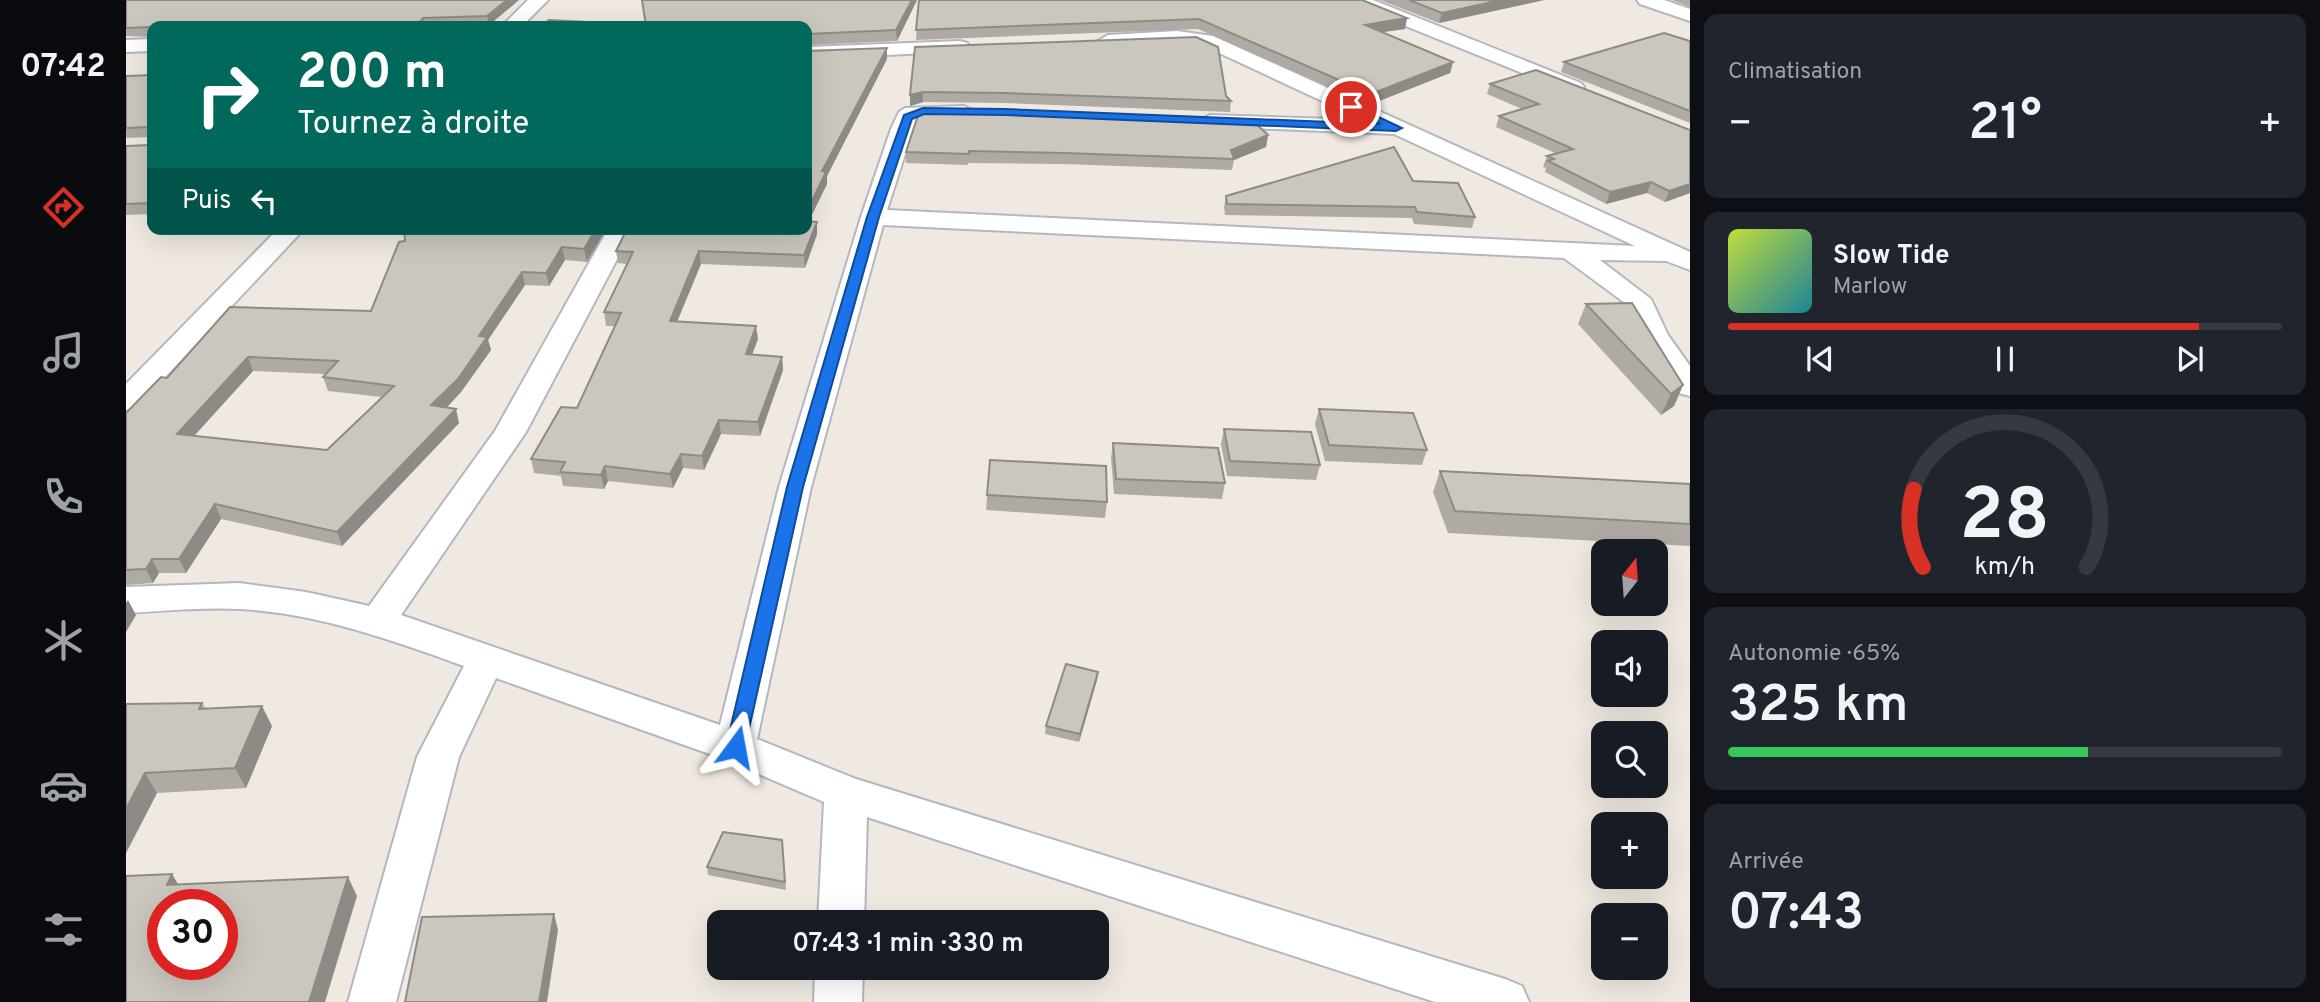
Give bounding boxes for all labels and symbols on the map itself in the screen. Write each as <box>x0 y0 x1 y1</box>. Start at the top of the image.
pin <box>1321 77 1381 137</box>
north arrow <box>1591 539 1668 616</box>
position arrow <box>699 710 773 784</box>
speed limit sign: 30 <box>147 889 238 980</box>

